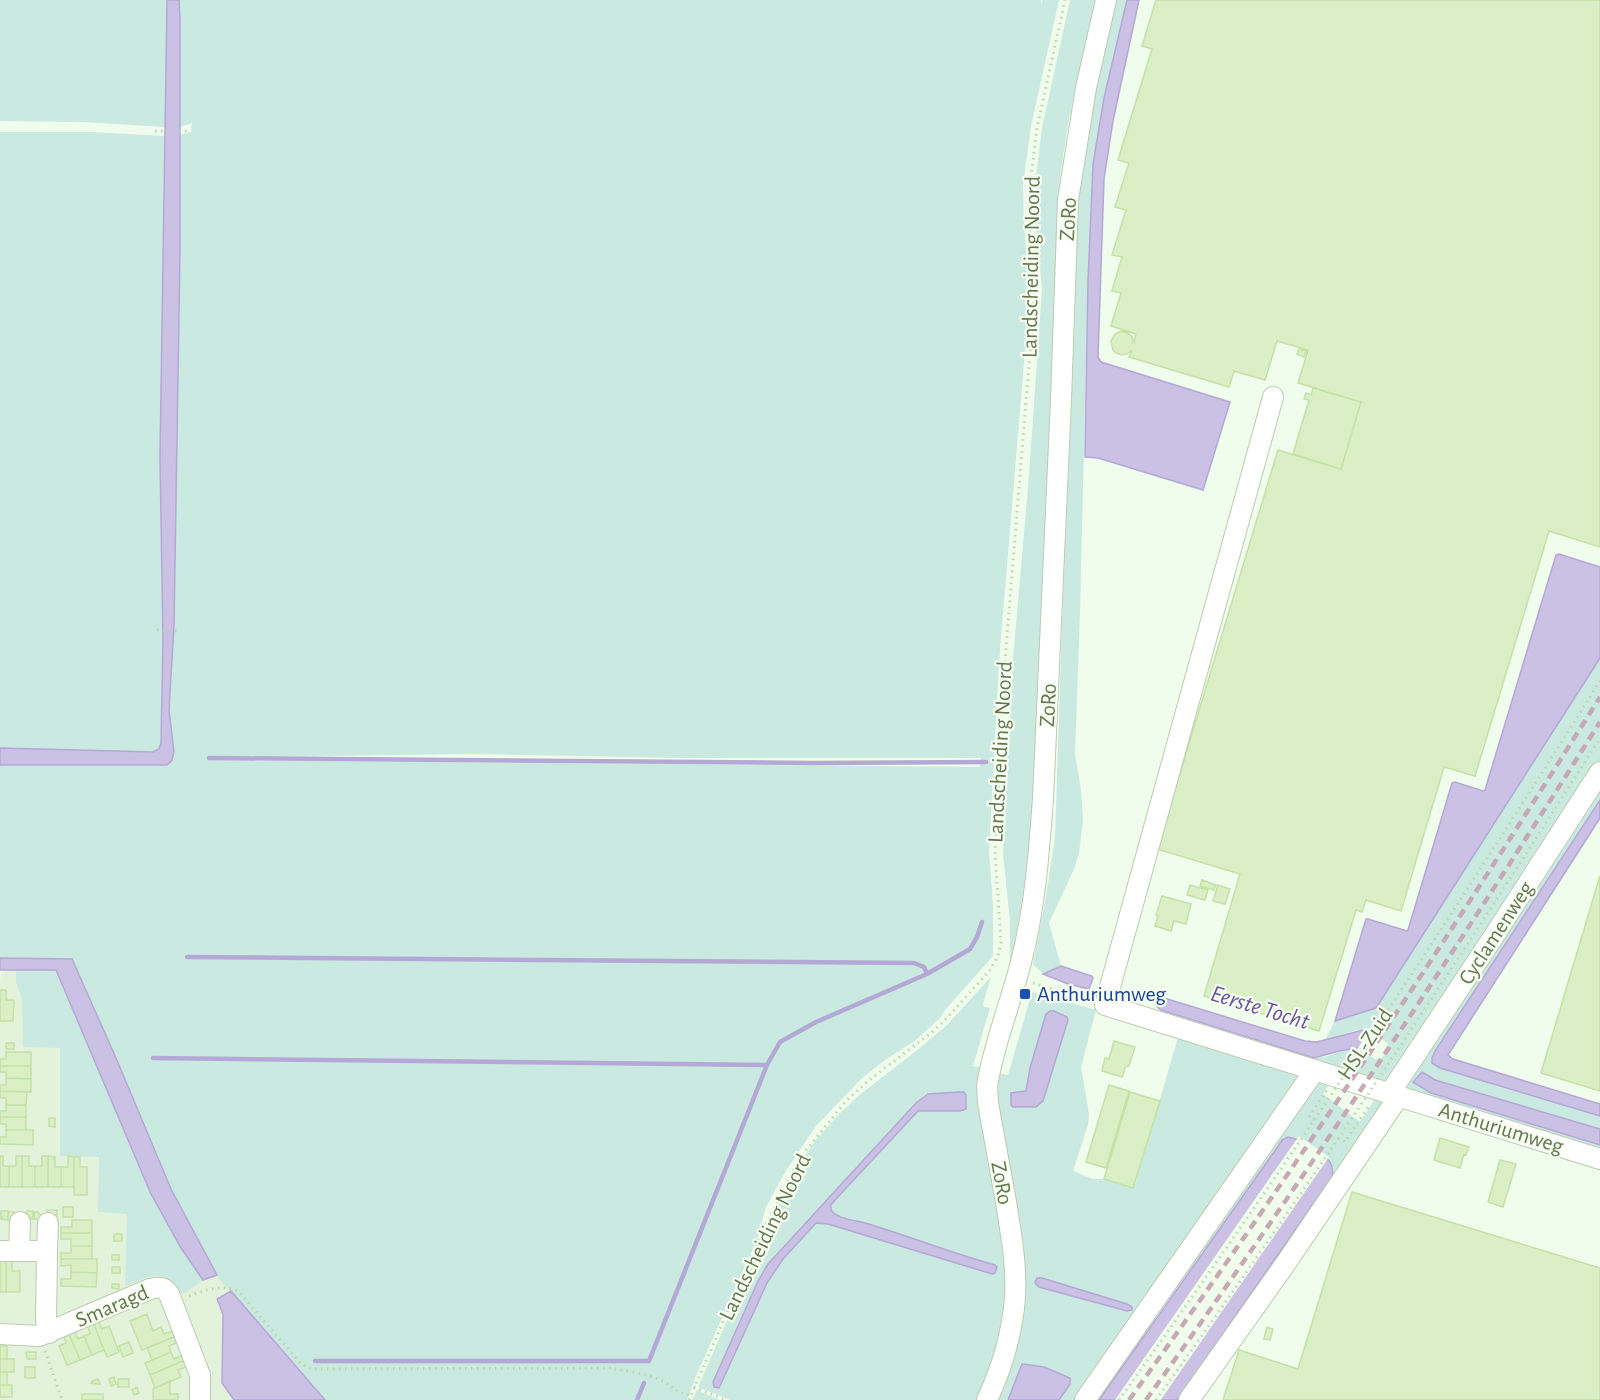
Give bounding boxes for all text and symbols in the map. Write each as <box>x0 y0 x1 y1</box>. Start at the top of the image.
street label: Landscheiding Noord <box>1018 176 1044 358</box>
street label: ZoRo <box>1056 197 1080 241</box>
street label: Landscheiding Noord <box>984 660 1016 844</box>
street label: ZoRo <box>1036 683 1060 727</box>
street label: Cyclamenweg <box>1455 877 1538 988</box>
water label: Eerste Tocht <box>1208 982 1312 1034</box>
place label: Anthuriumweg <box>1037 983 1166 1005</box>
marker: Anthuriumweg <box>1018 987 1032 1001</box>
street label: HSL-Zuid <box>1333 1004 1397 1084</box>
street label: Anthuriumweg <box>1436 1099 1566 1157</box>
street label: Landscheiding Noord <box>715 1150 815 1324</box>
street label: ZoRo <box>987 1160 1017 1206</box>
street label: Smaragd <box>72 1281 152 1331</box>

